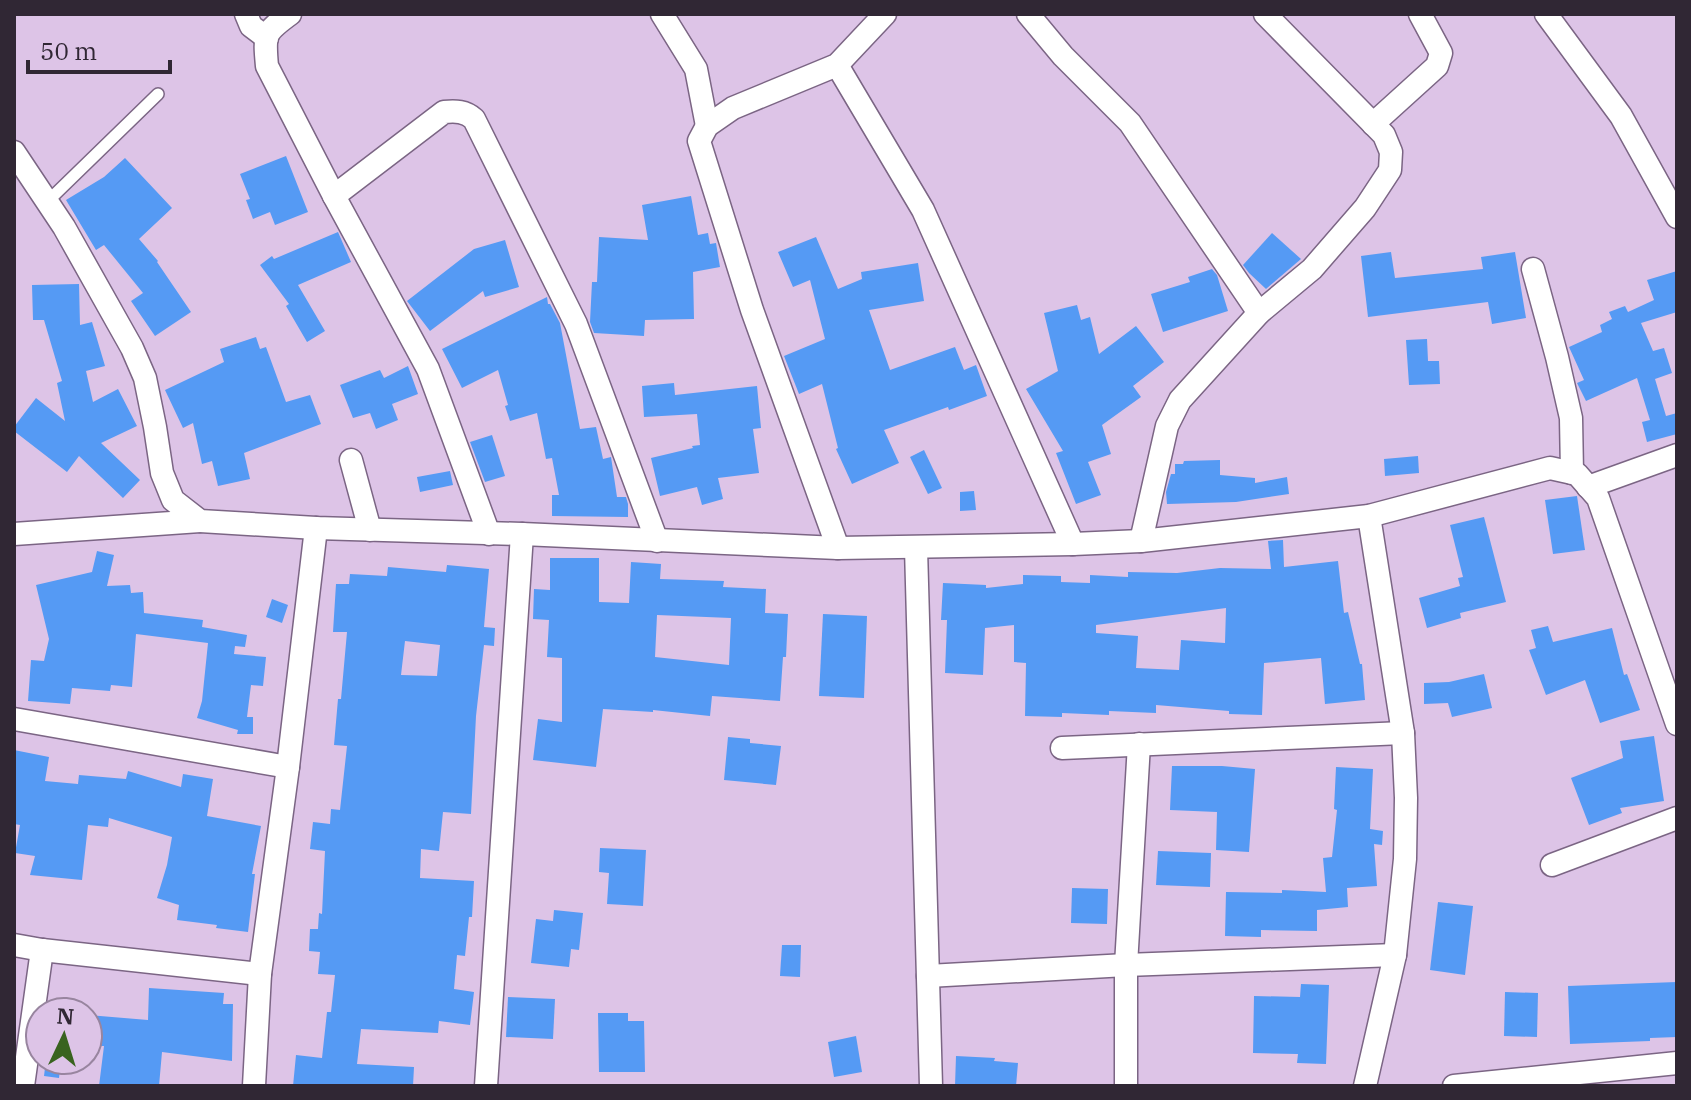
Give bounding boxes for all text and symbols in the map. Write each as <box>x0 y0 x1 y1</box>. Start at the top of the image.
scale bar <box>28 24 170 74</box>
text: 50 m <box>40 35 97 67</box>
north arrow <box>24 996 104 1076</box>
text: N <box>56 1000 75 1031</box>

